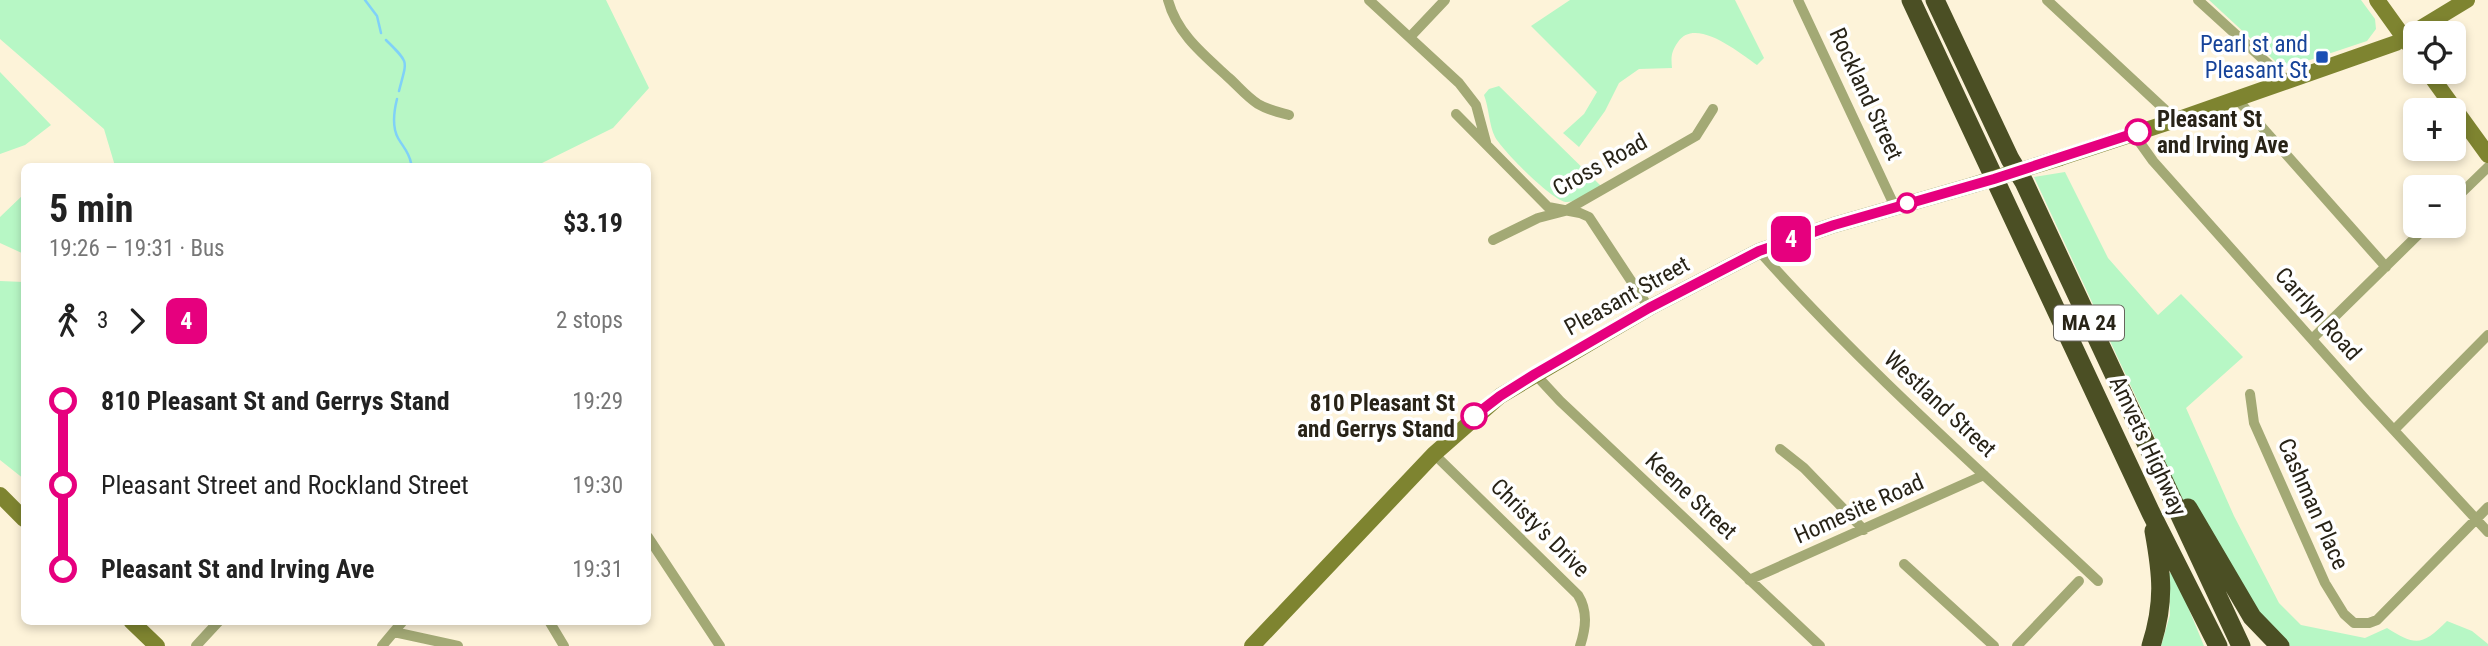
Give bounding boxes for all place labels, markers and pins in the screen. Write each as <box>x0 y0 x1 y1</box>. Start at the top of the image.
place label: Pearl st and Pleasant St <box>2200 31 2308 84</box>
marker: Pearl st and Pleasant St <box>2314 49 2330 65</box>
place label: Pleasant St and Irving Ave <box>2157 106 2289 159</box>
marker: Pleasant St and Irving Ave <box>2125 119 2151 145</box>
unlabelled marker <box>1897 193 1917 213</box>
place label: 810 Pleasant St and Gerrys Stand <box>1297 390 1455 443</box>
marker: 810 Pleasant St and Gerrys Stand <box>1461 403 1487 429</box>

